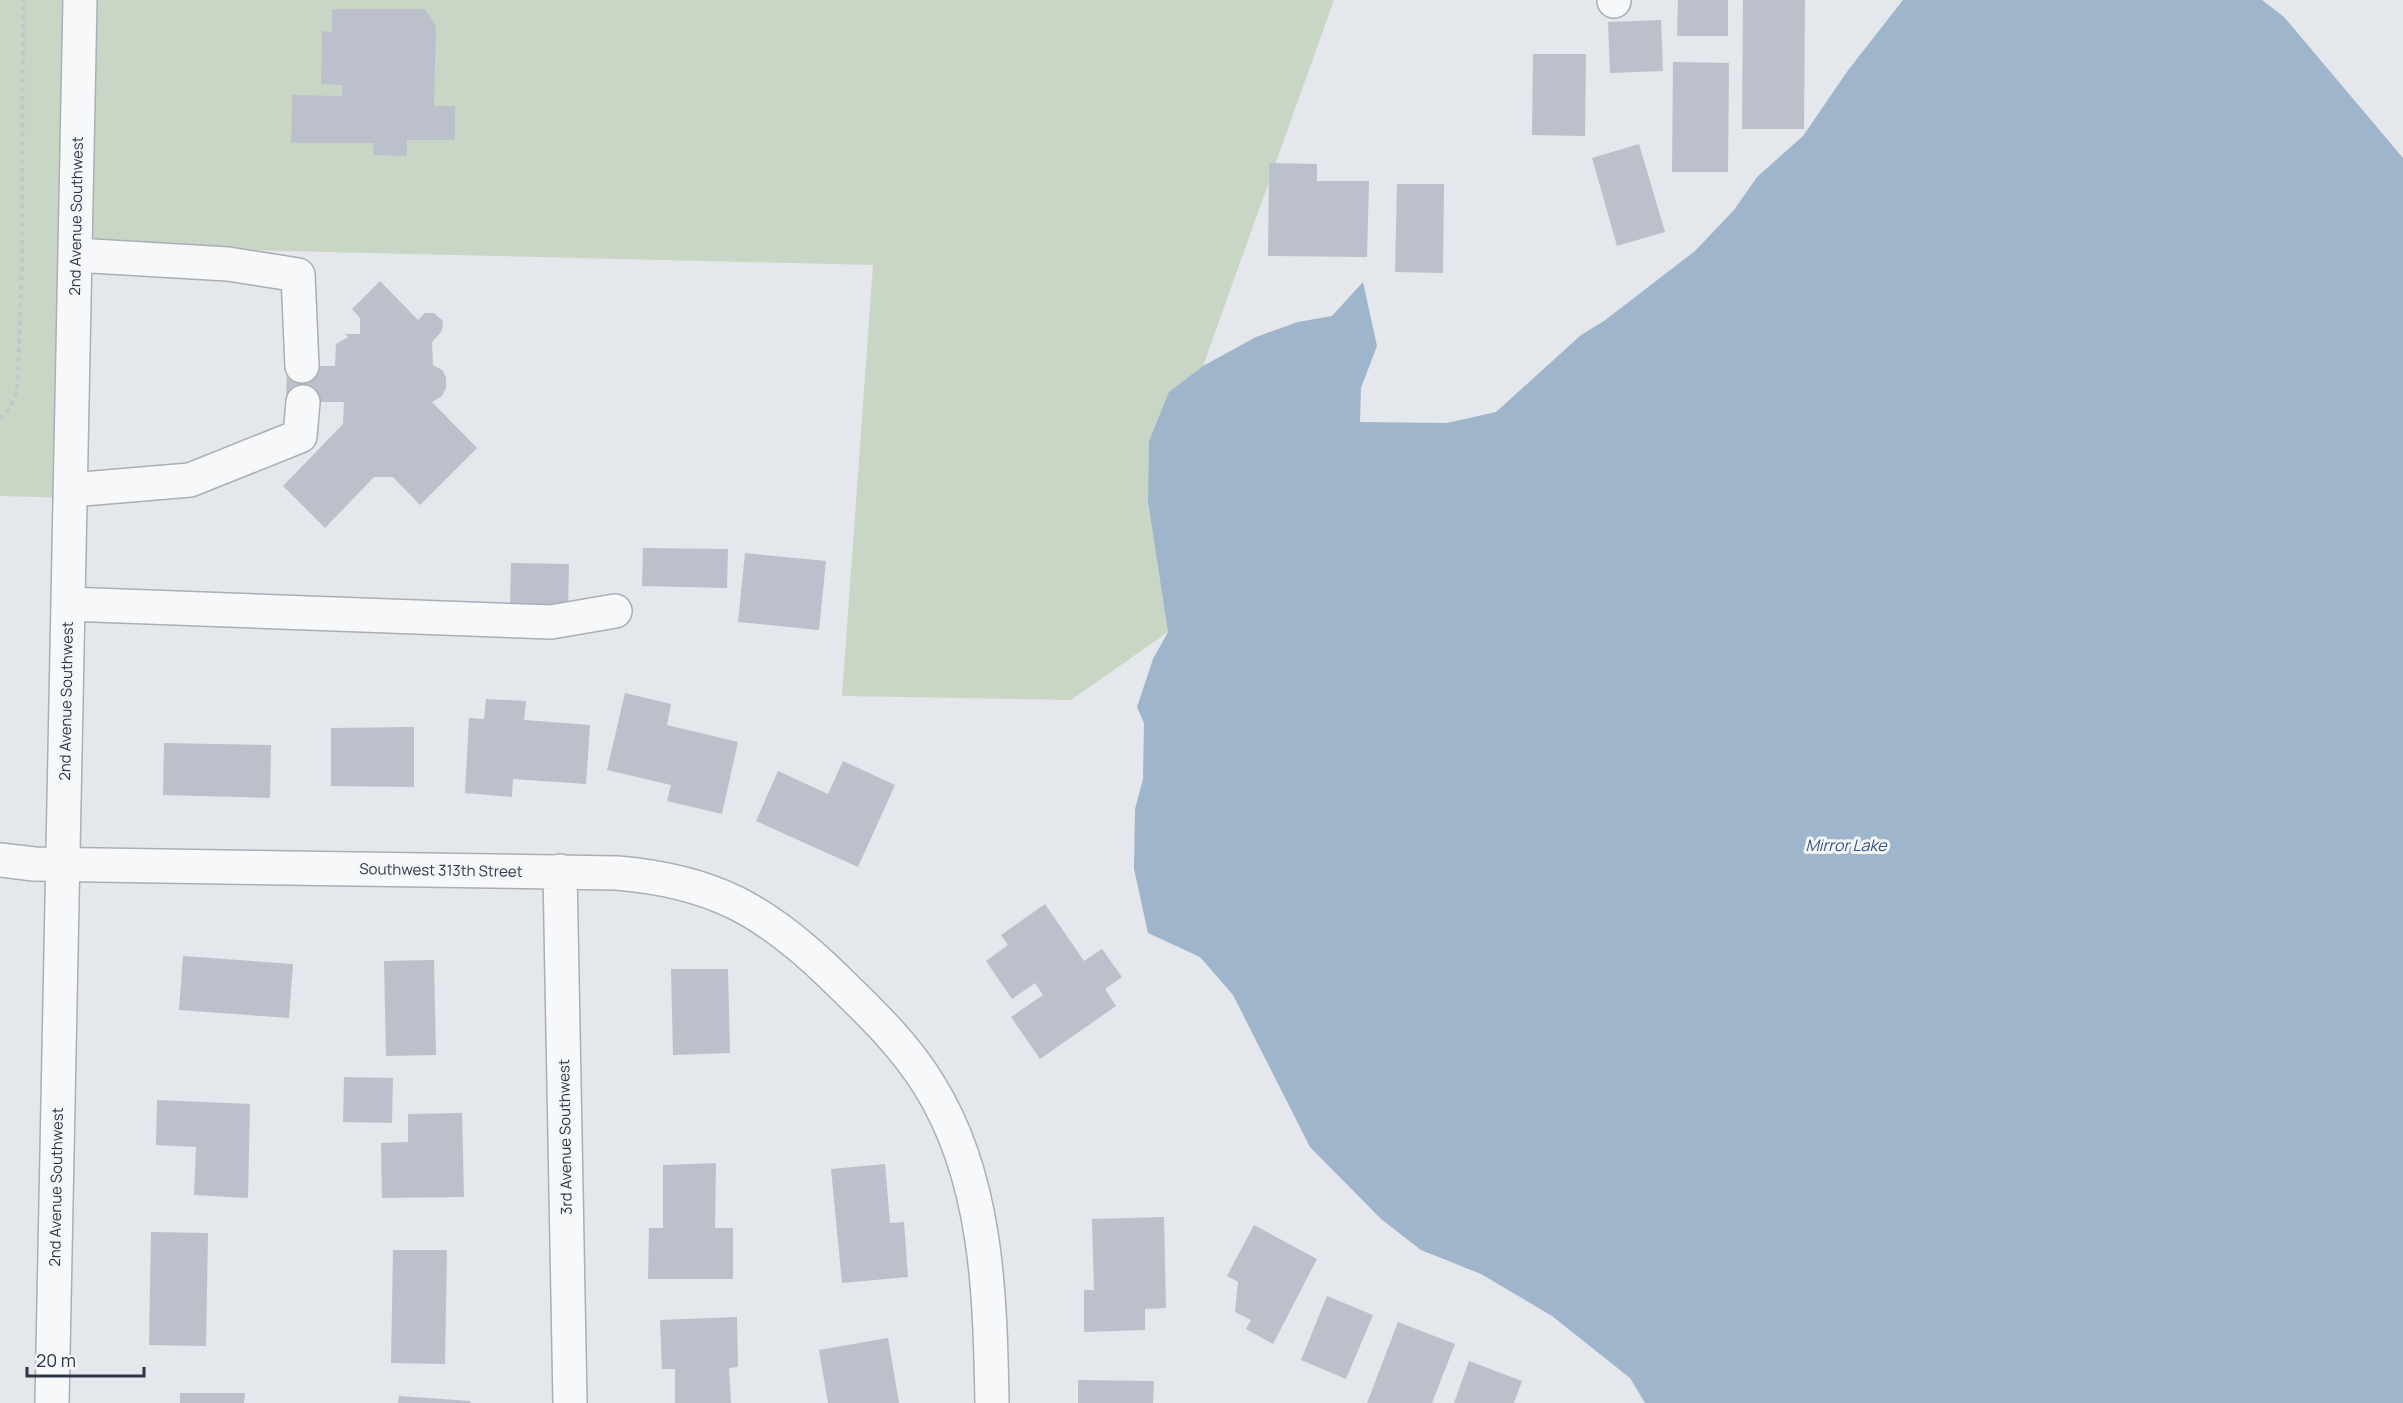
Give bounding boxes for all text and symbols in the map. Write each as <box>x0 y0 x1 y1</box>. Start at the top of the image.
street label: 2nd Avenue Southwest <box>64 136 88 296</box>
street label: 2nd Avenue Southwest <box>54 621 78 781</box>
water label: Mirror Lake <box>1805 834 1888 856</box>
street label: Southwest 313th Street <box>359 858 523 882</box>
street label: 3rd Avenue Southwest <box>553 1059 577 1215</box>
street label: 2nd Avenue Southwest <box>44 1107 68 1267</box>
scale bar <box>27 1340 144 1378</box>
text: 20 m <box>36 1348 76 1372</box>

